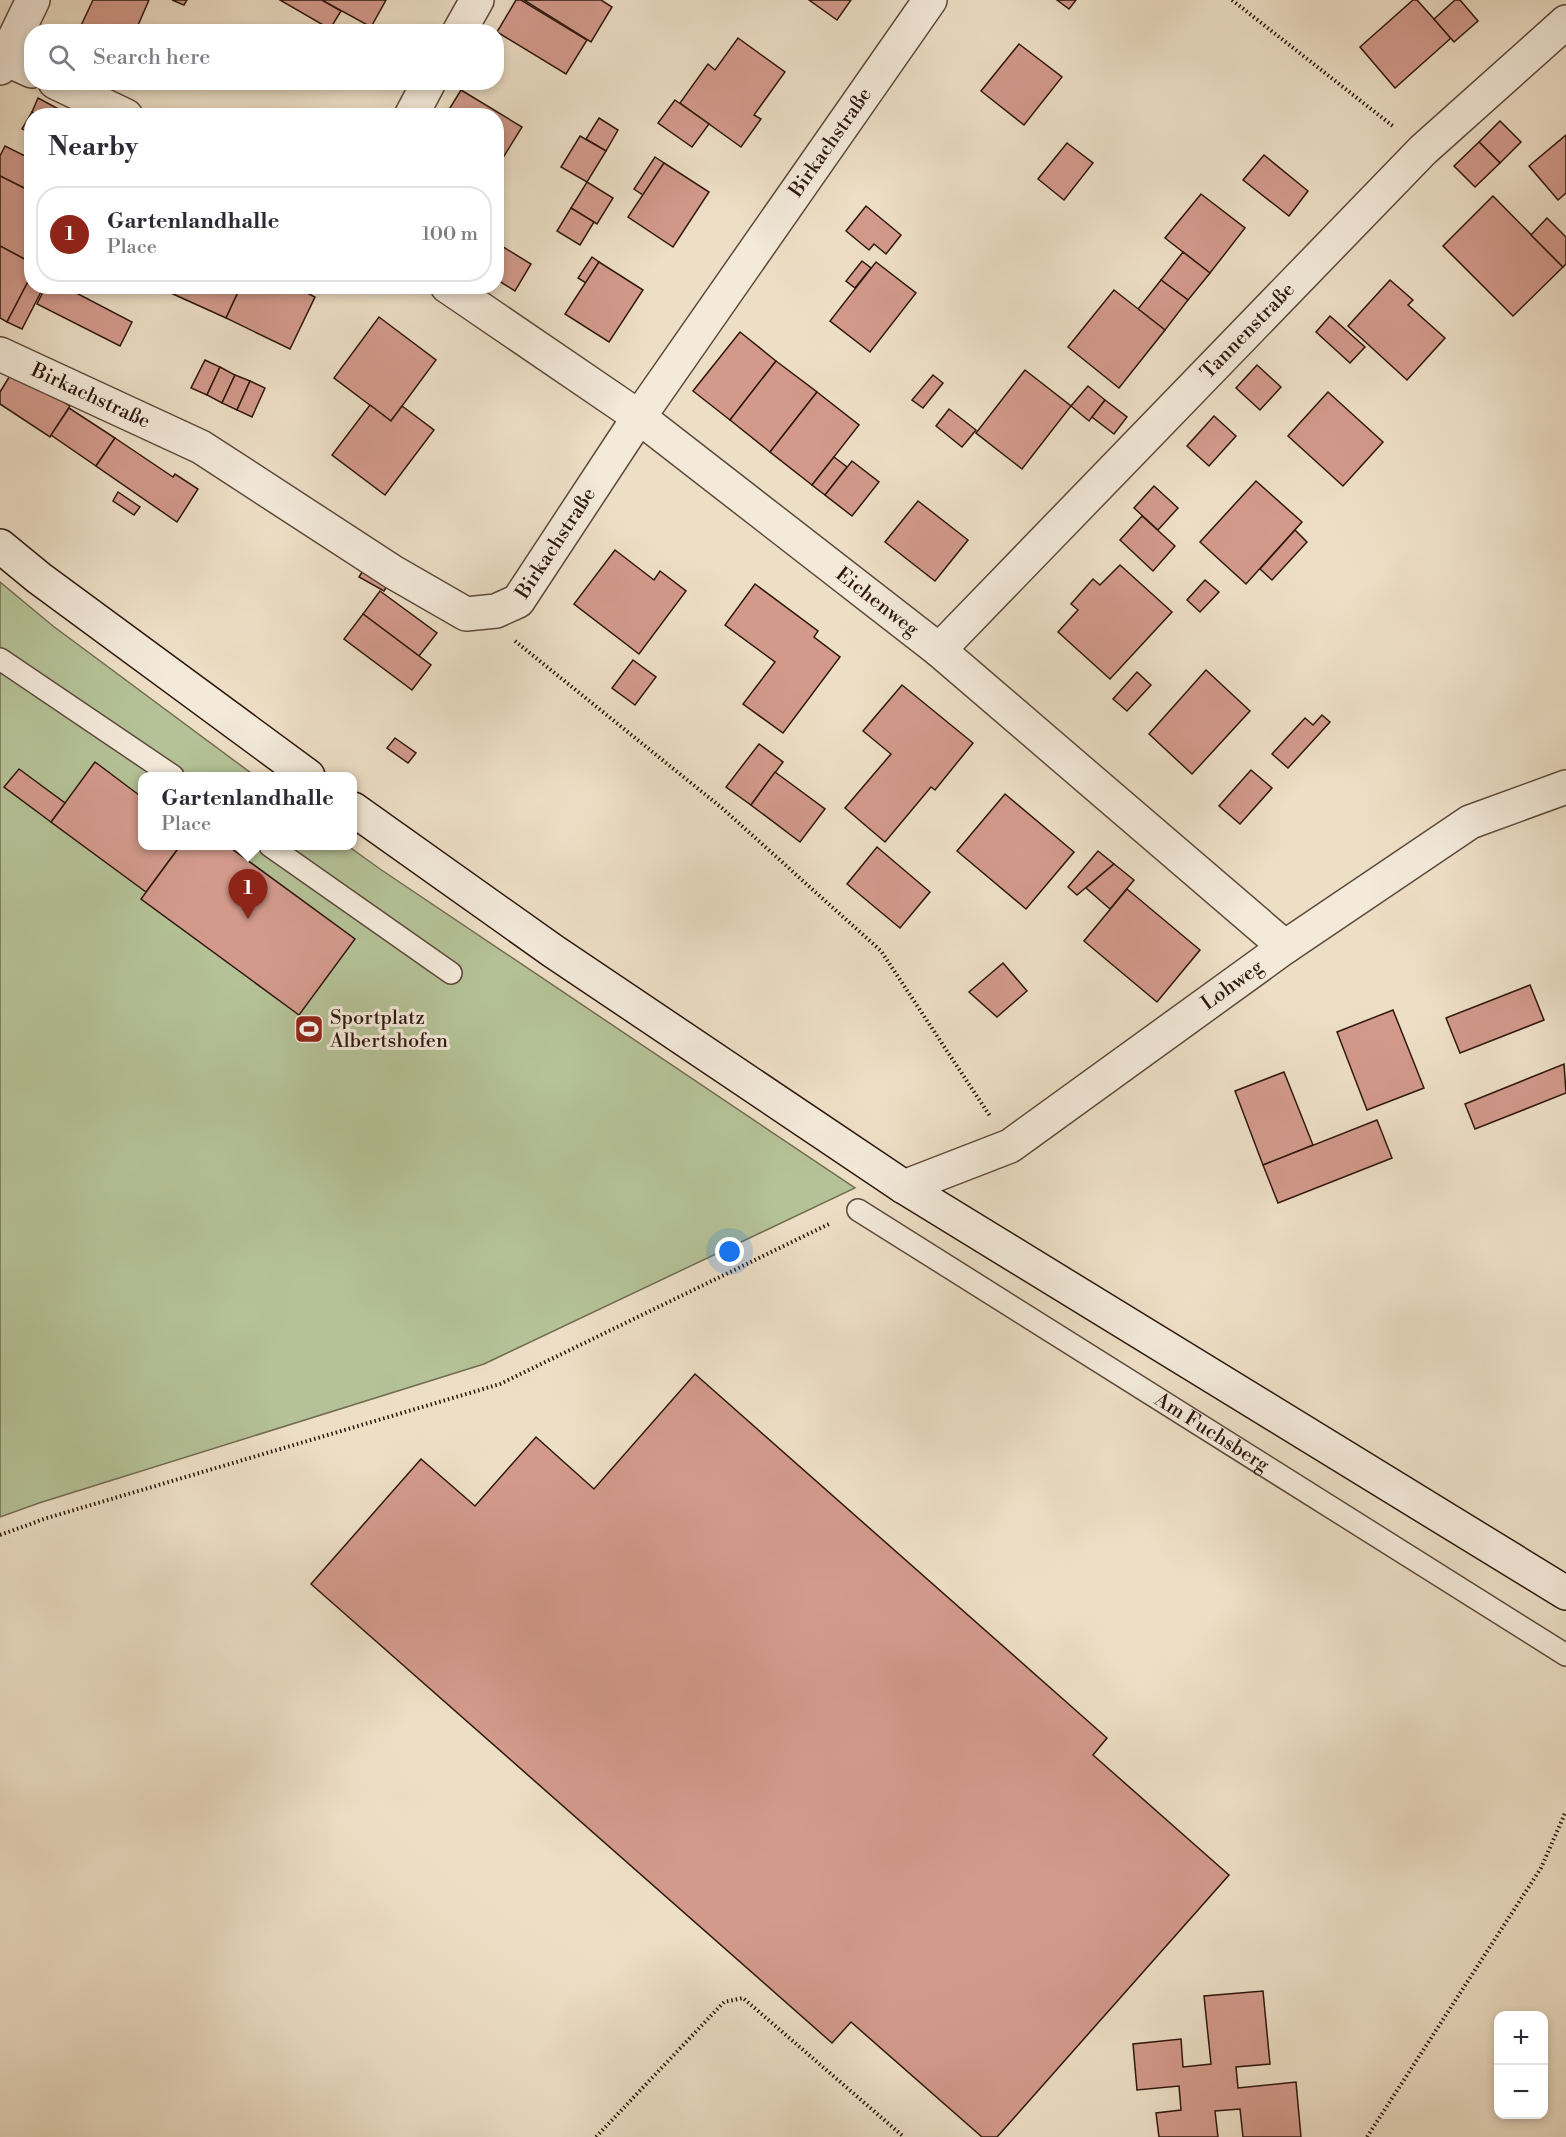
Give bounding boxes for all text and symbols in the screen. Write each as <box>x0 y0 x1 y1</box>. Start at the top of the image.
search box <box>24 24 504 90</box>
icon: search <box>45 41 78 74</box>
text: Search here <box>93 44 210 71</box>
street label: Birkachstraße <box>783 83 877 203</box>
text: Nearby <box>48 131 138 163</box>
text: Gartenlandhalle <box>107 208 279 235</box>
text: 1 <box>65 222 74 247</box>
text: 100 m <box>422 222 478 247</box>
text: Place <box>107 235 157 260</box>
street label: Tannenstraße <box>1195 277 1300 385</box>
street label: Birkachstraße <box>26 357 154 434</box>
street label: Birkachstraße <box>510 483 602 605</box>
street label: Eichenweg <box>831 562 924 642</box>
popup <box>138 772 357 850</box>
text: Gartenlandhalle <box>161 785 334 812</box>
text: Place <box>161 812 211 837</box>
pin: 1 <box>228 870 268 919</box>
street label: Lohweg <box>1196 954 1269 1016</box>
place label: Sportplatz Albertshofen <box>329 1006 448 1054</box>
sports icon: Sportplatz Albertshofen <box>293 1013 325 1045</box>
your location <box>715 1237 744 1266</box>
street label: Am Fuchsberg <box>1149 1387 1274 1478</box>
map controls <box>1494 2011 1548 2119</box>
button: + <box>1494 2011 1548 2065</box>
button: − <box>1494 2065 1548 2119</box>

